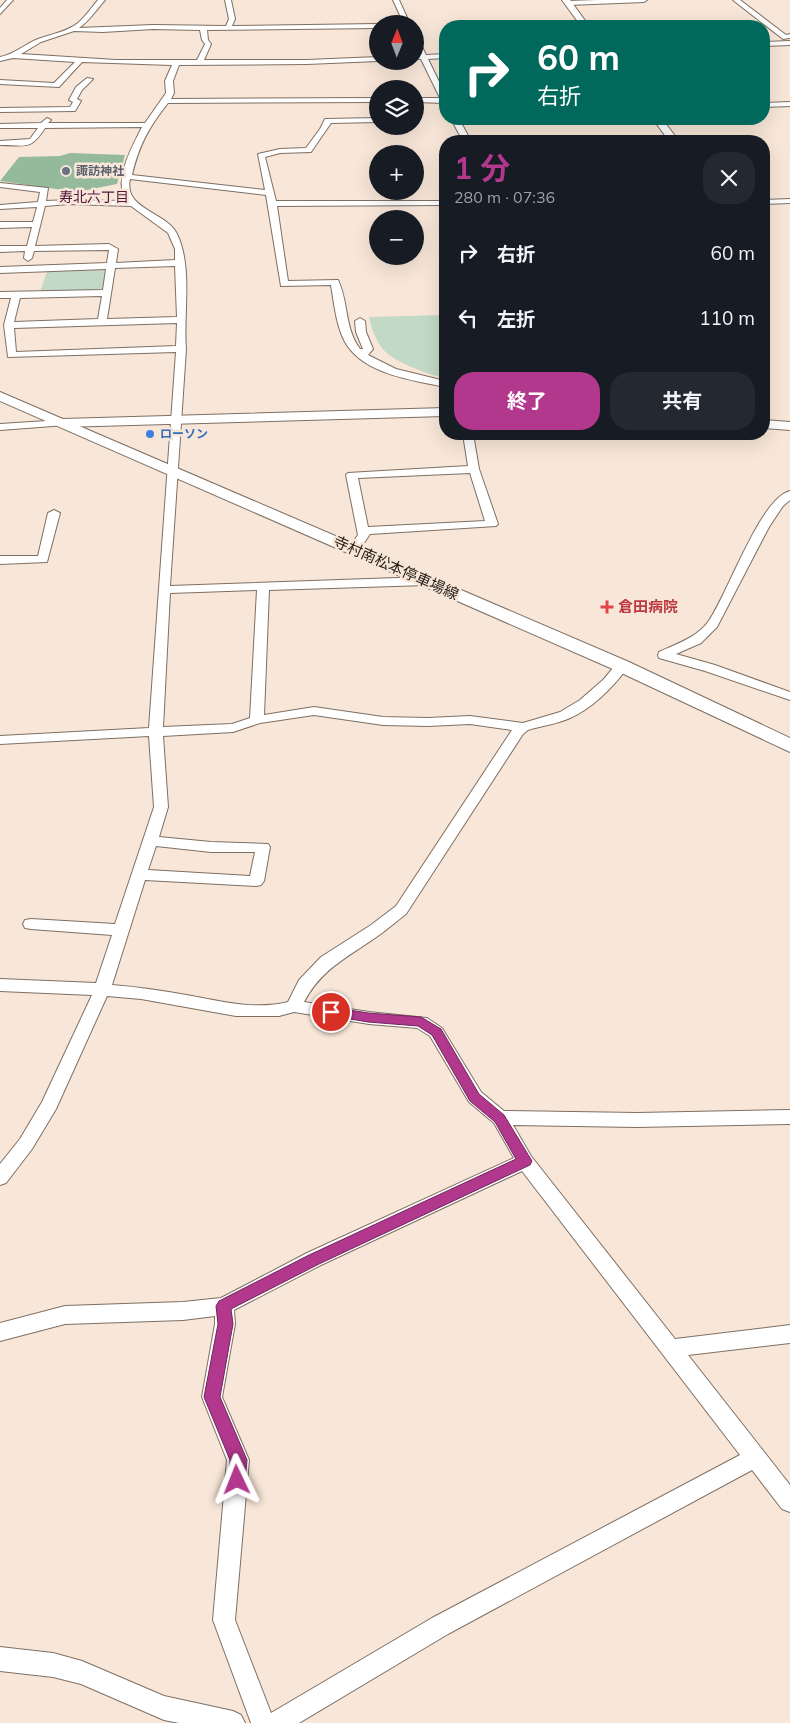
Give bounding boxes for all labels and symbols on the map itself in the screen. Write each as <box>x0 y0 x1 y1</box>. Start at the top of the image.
north arrow <box>369 15 424 70</box>
place label: 諏訪神社 <box>76 163 124 178</box>
marker: 諏訪神社 <box>60 165 72 177</box>
district label: 寿北六丁目 <box>59 188 129 206</box>
place label: ローソン <box>160 426 208 441</box>
marker: ローソン <box>144 428 156 440</box>
street label: 寺村南松本停車場線 <box>331 531 462 604</box>
place label: 倉田病院 <box>618 597 678 616</box>
marker: 倉田病院 <box>600 600 614 614</box>
pin <box>310 991 352 1033</box>
position arrow <box>210 1453 262 1505</box>

